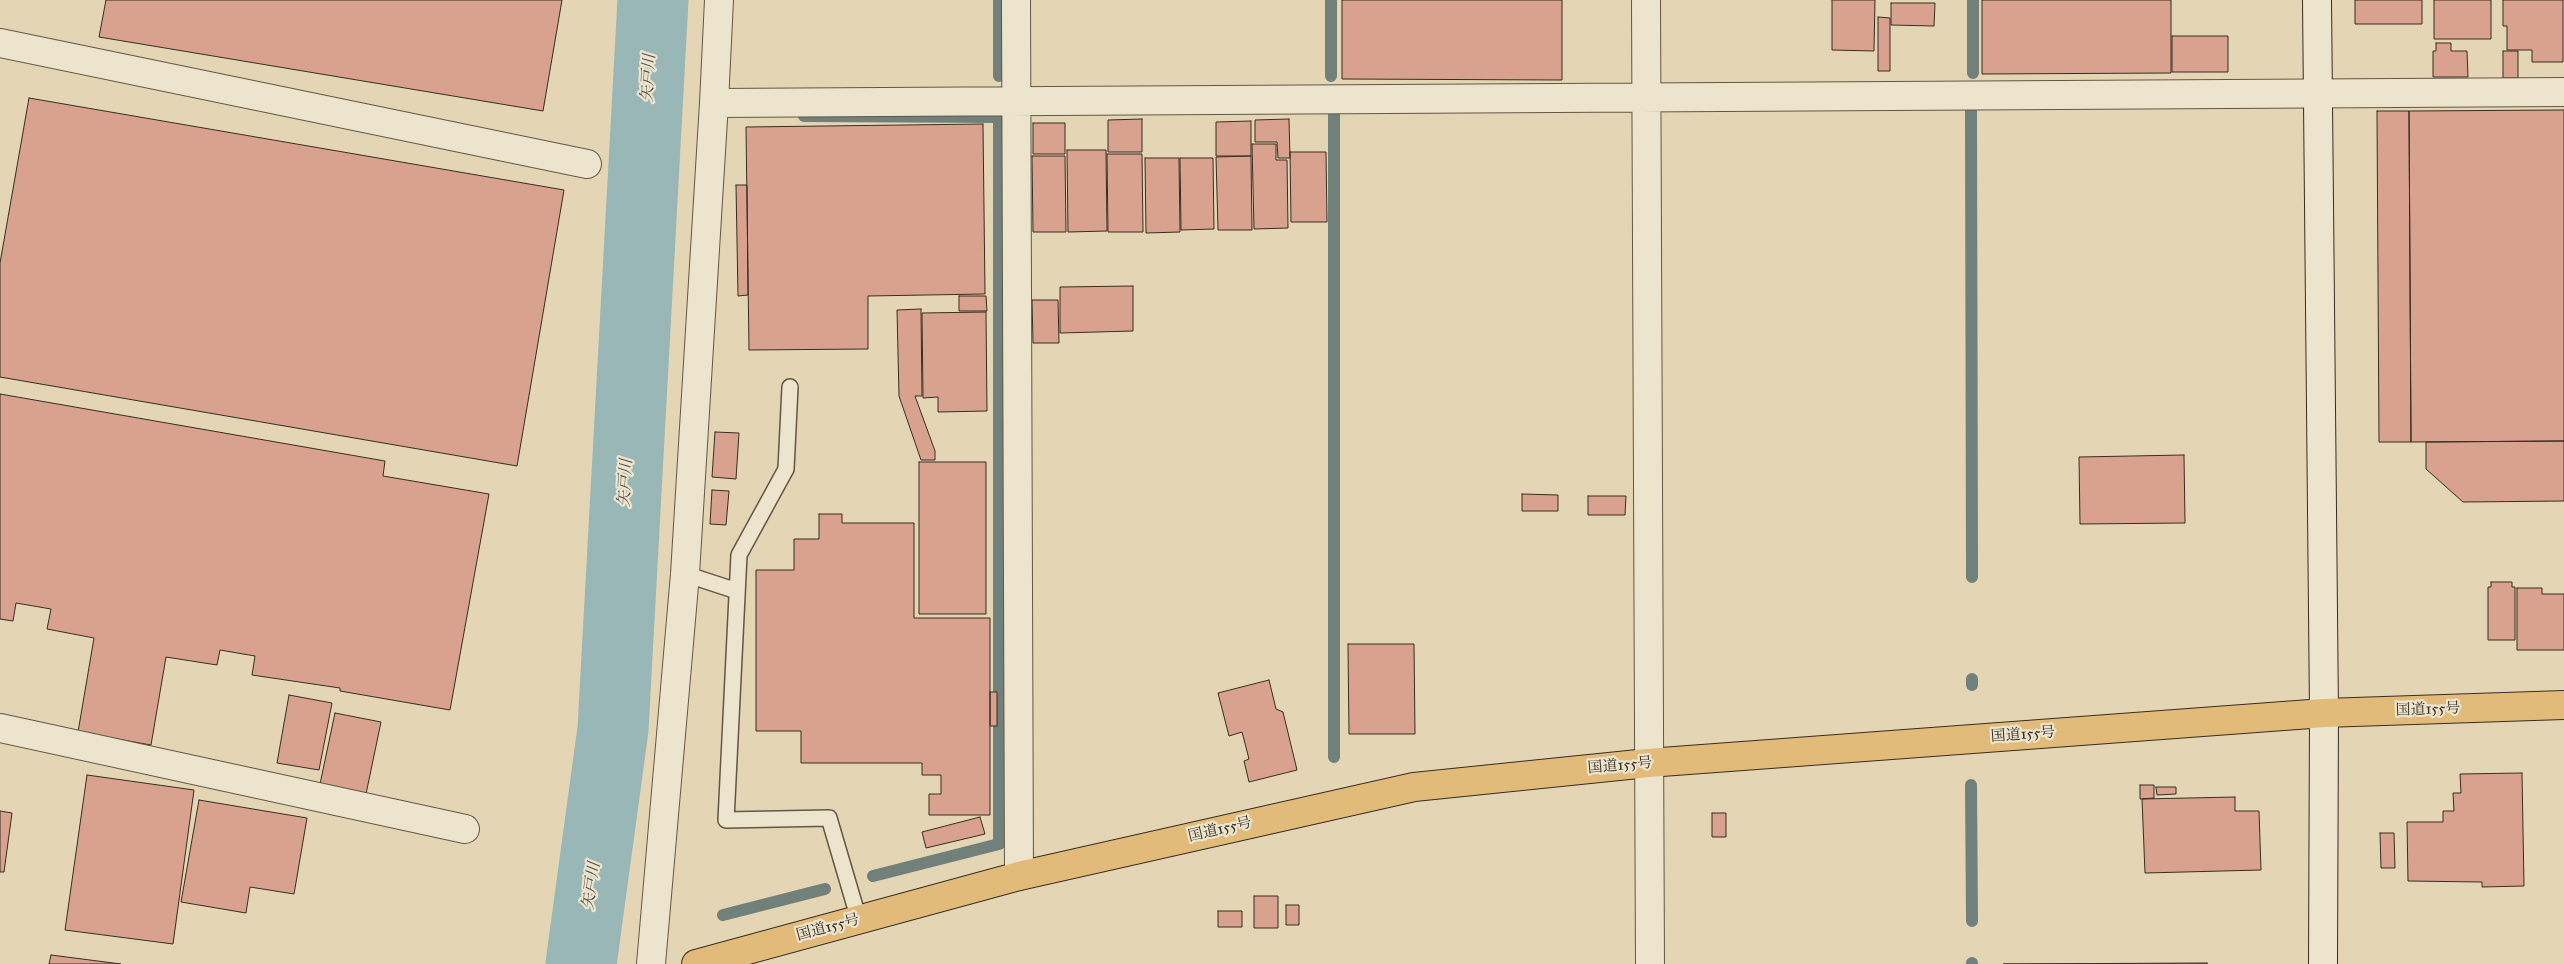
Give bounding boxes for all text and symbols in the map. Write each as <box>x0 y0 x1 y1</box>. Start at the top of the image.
water label: 矢戸川 <box>638 54 660 102</box>
water label: 矢戸川 <box>615 459 637 507</box>
street label: 国道155号 <box>2395 700 2461 720</box>
street label: 国道155号 <box>1990 724 2056 746</box>
street label: 国道155号 <box>1587 754 1653 778</box>
street label: 国道155号 <box>1186 814 1254 846</box>
water label: 矢戸川 <box>579 861 605 911</box>
street label: 国道155号 <box>794 911 862 945</box>

